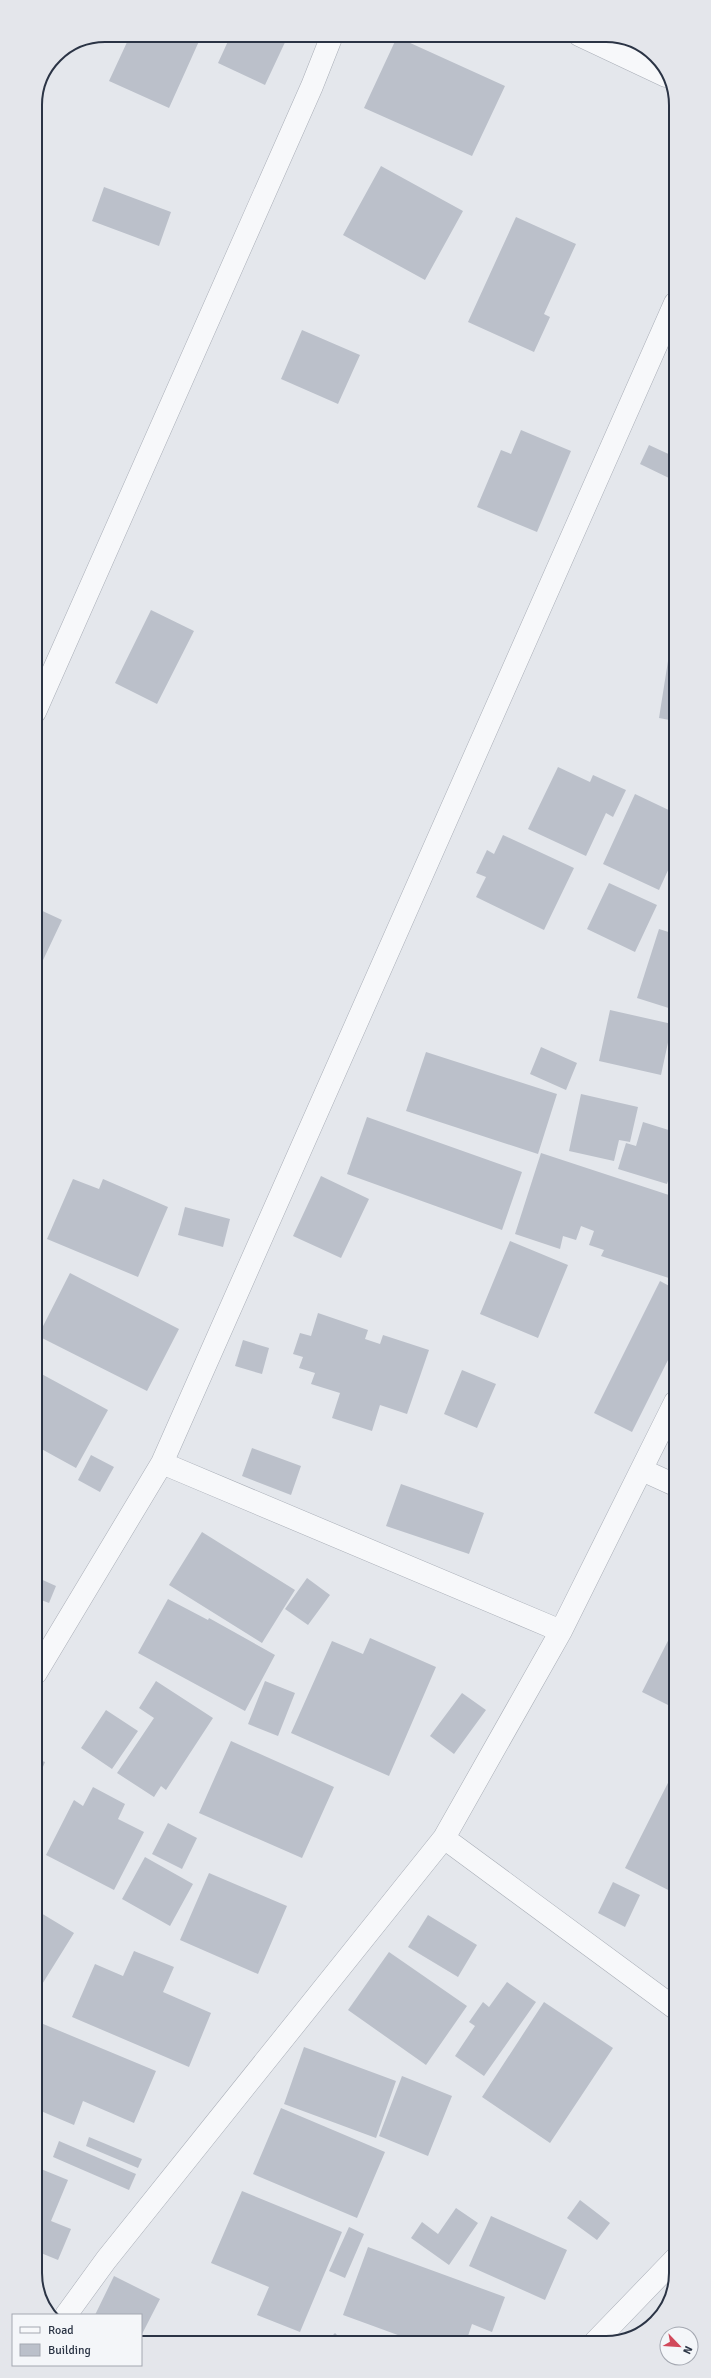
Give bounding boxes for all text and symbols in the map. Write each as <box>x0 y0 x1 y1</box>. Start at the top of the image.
legend <box>12 2314 142 2366</box>
text: Road <box>48 2323 74 2338</box>
north arrow <box>659 2326 699 2366</box>
text: Building <box>48 2343 91 2358</box>
text: N <box>680 2344 695 2356</box>

